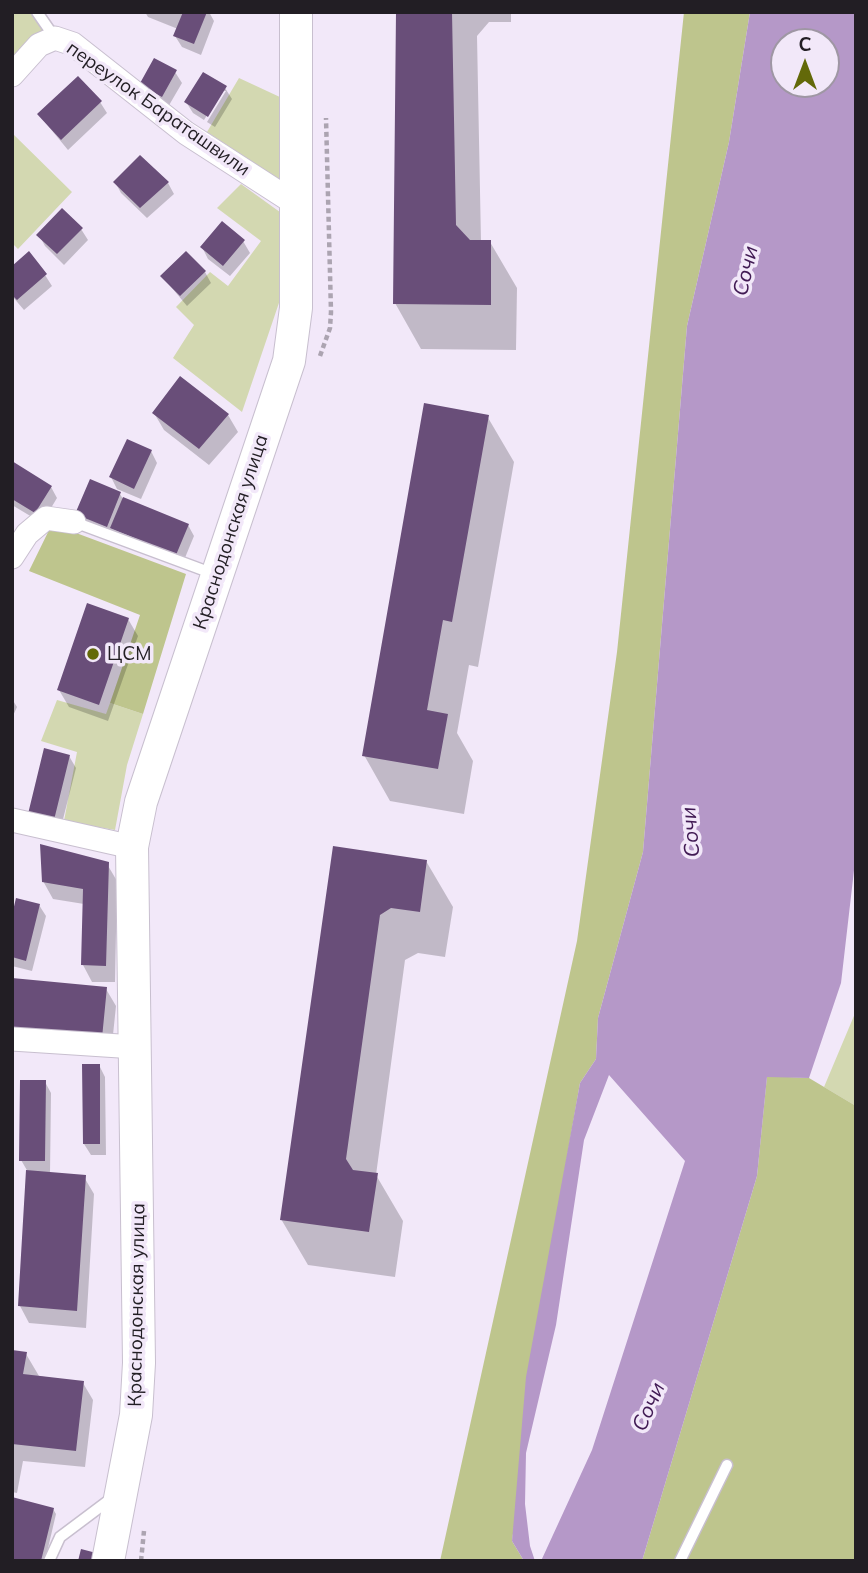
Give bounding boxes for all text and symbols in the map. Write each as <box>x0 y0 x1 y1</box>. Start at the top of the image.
north arrow <box>770 28 840 98</box>
text: С <box>798 32 812 56</box>
street label: переулок Бараташвили <box>62 37 254 181</box>
water label: Сочи <box>728 243 764 299</box>
street label: Краснодонская улица <box>189 432 273 632</box>
place label: ЦСМ <box>107 643 152 665</box>
marker: ЦСМ <box>85 646 101 662</box>
water label: Сочи <box>676 806 706 858</box>
street label: Краснодонская улица <box>124 1203 150 1407</box>
water label: Сочи <box>627 1379 671 1435</box>

